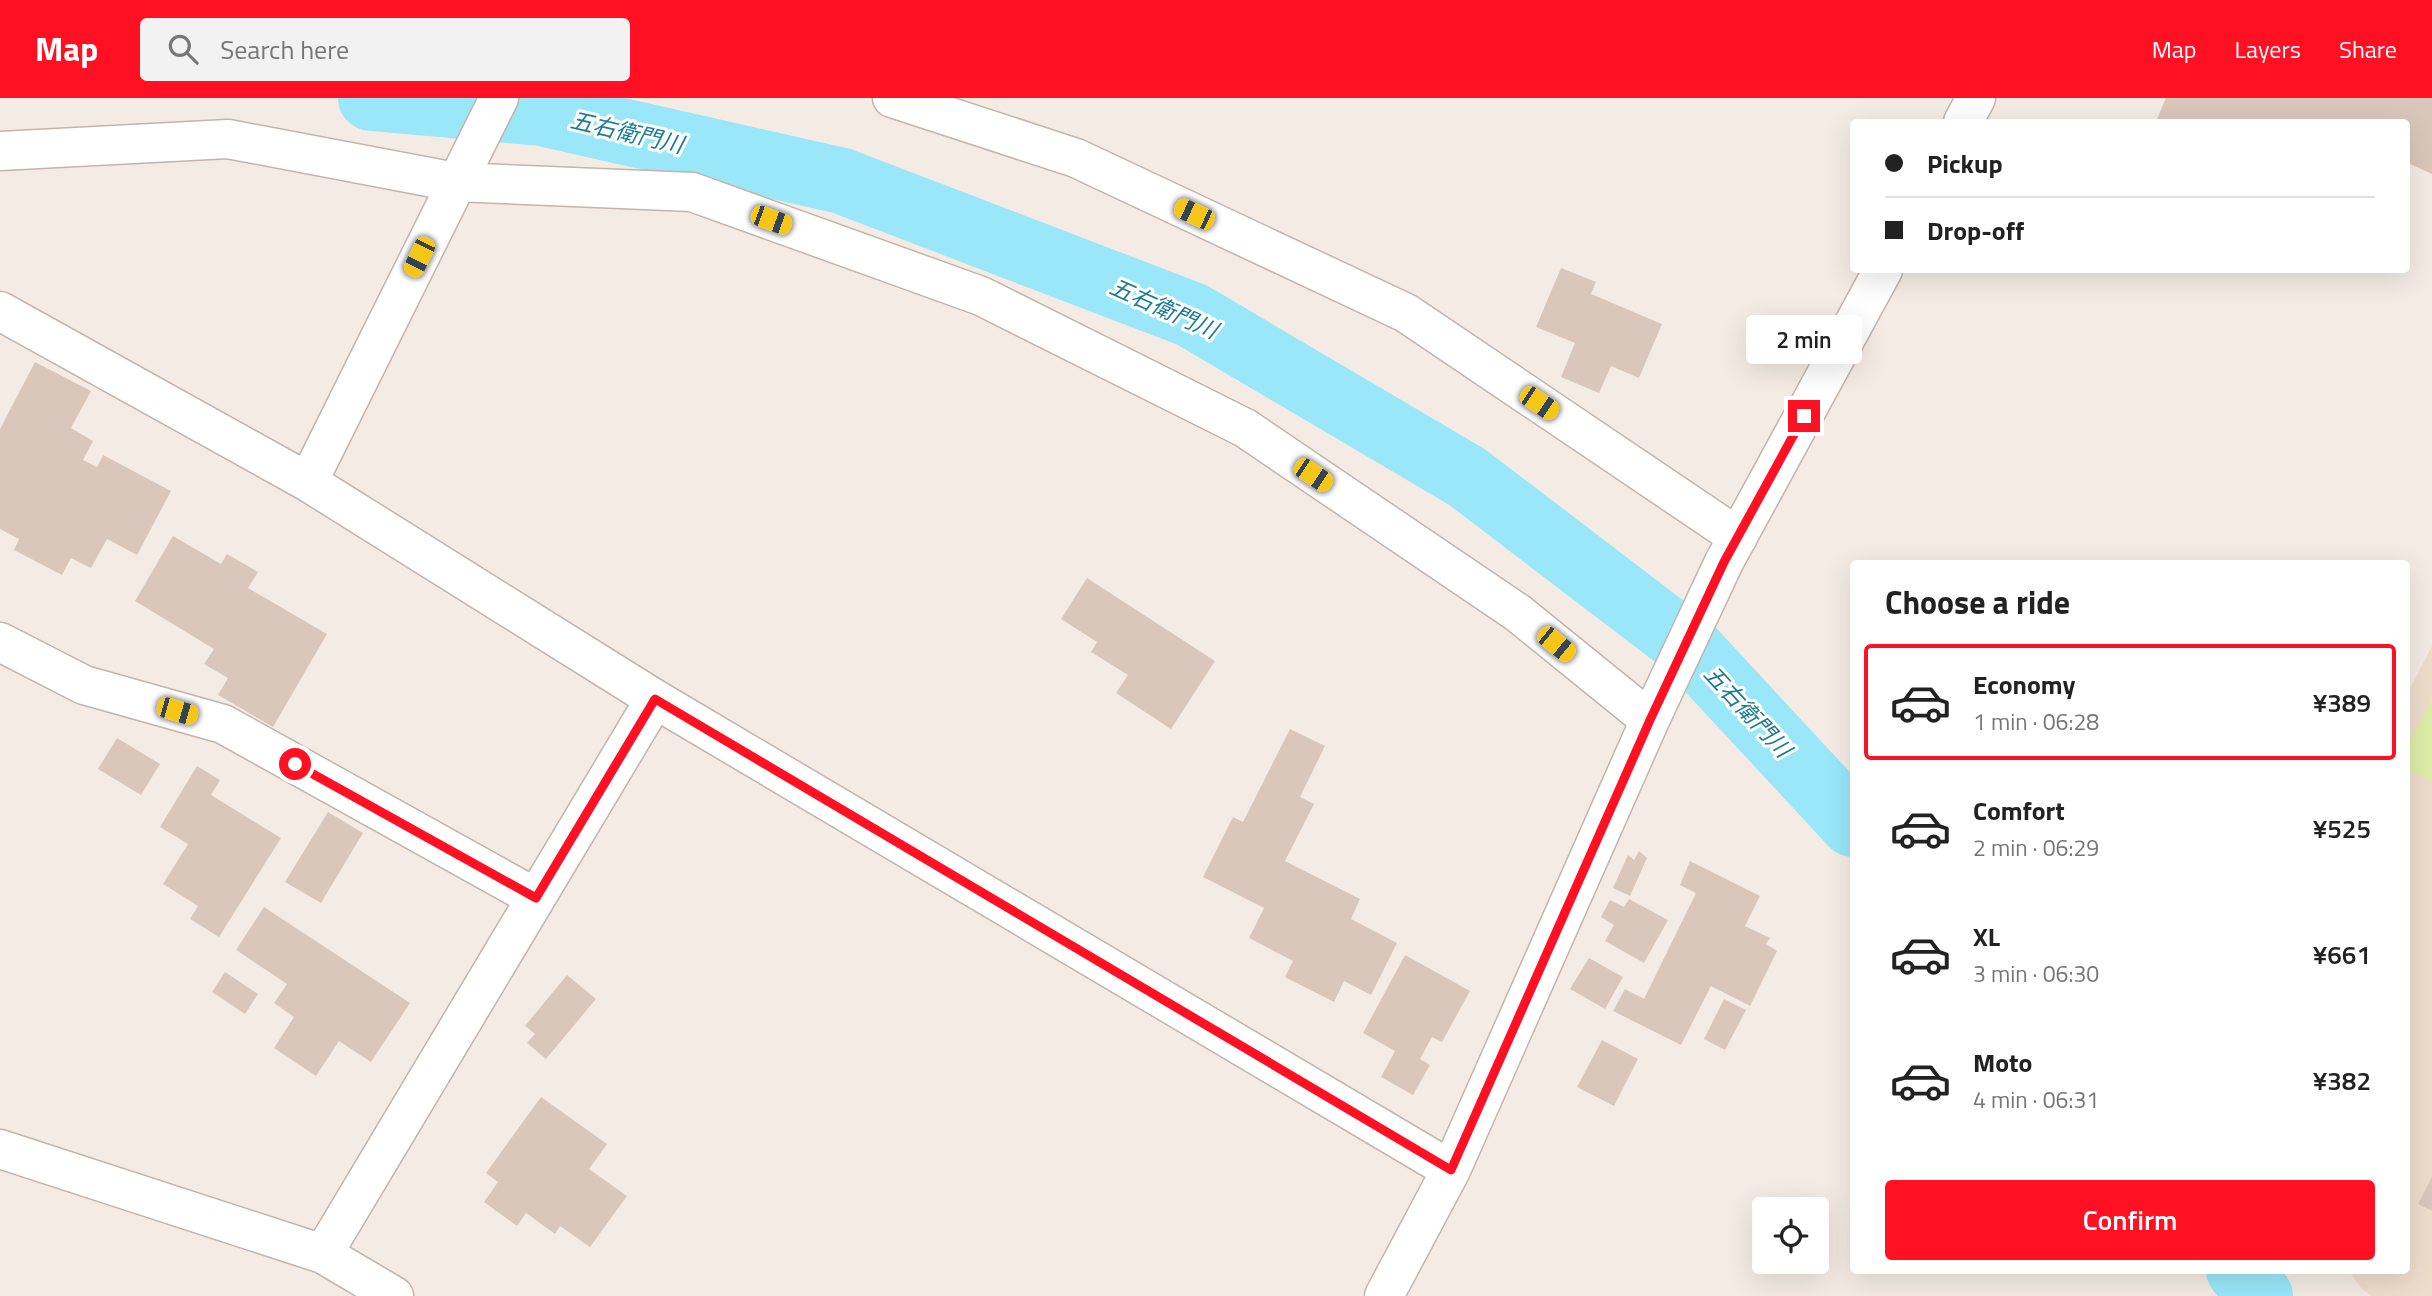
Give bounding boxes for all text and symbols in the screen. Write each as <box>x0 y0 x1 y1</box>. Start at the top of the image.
search box <box>140 18 630 81</box>
text: Map <box>35 24 98 74</box>
icon: search <box>164 30 202 68</box>
text: Search here <box>220 30 349 69</box>
text: Map <box>2152 31 2197 67</box>
text: Layers <box>2235 31 2301 67</box>
text: Share <box>2339 31 2397 67</box>
water label: 五右衛門川 <box>567 102 690 163</box>
text: Pickup <box>1927 144 2003 183</box>
car <box>1171 196 1218 232</box>
car <box>748 203 795 237</box>
text: Drop-off <box>1927 211 2024 250</box>
car <box>401 234 438 280</box>
water label: 五右衛門川 <box>1104 269 1226 349</box>
callout: 2 min <box>1746 314 1862 364</box>
text: 2 min <box>1776 322 1832 357</box>
car <box>1516 383 1563 423</box>
route end <box>1788 400 1820 432</box>
car <box>1290 455 1337 495</box>
text: Choose a ride <box>1885 578 2070 626</box>
car <box>1534 623 1579 665</box>
water label: 五右衛門川 <box>1696 657 1802 767</box>
text: Economy <box>1973 665 2075 704</box>
icon: car <box>1889 671 1952 734</box>
text: ¥389 <box>2313 683 2371 722</box>
car <box>154 695 201 727</box>
text: 1 min · 06:28 <box>1973 704 2099 739</box>
route start <box>279 748 311 780</box>
text: Comfort <box>1973 791 2065 830</box>
icon: car <box>1889 797 1952 860</box>
text: ¥525 <box>2313 809 2371 848</box>
text: 2 min · 06:29 <box>1973 830 2099 865</box>
text: XL <box>1973 917 2000 956</box>
icon: car <box>1889 923 1952 986</box>
text: ¥661 <box>2313 935 2371 974</box>
text: 3 min · 06:30 <box>1973 956 2099 991</box>
text: Moto <box>1973 1043 2032 1082</box>
icon: car <box>1889 1049 1952 1112</box>
text: ¥382 <box>2313 1061 2371 1100</box>
text: 4 min · 06:31 <box>1973 1082 2099 1117</box>
button: Confirm <box>1885 1180 2375 1260</box>
map controls <box>1752 1197 1829 1274</box>
button: locate <box>1752 1197 1829 1274</box>

